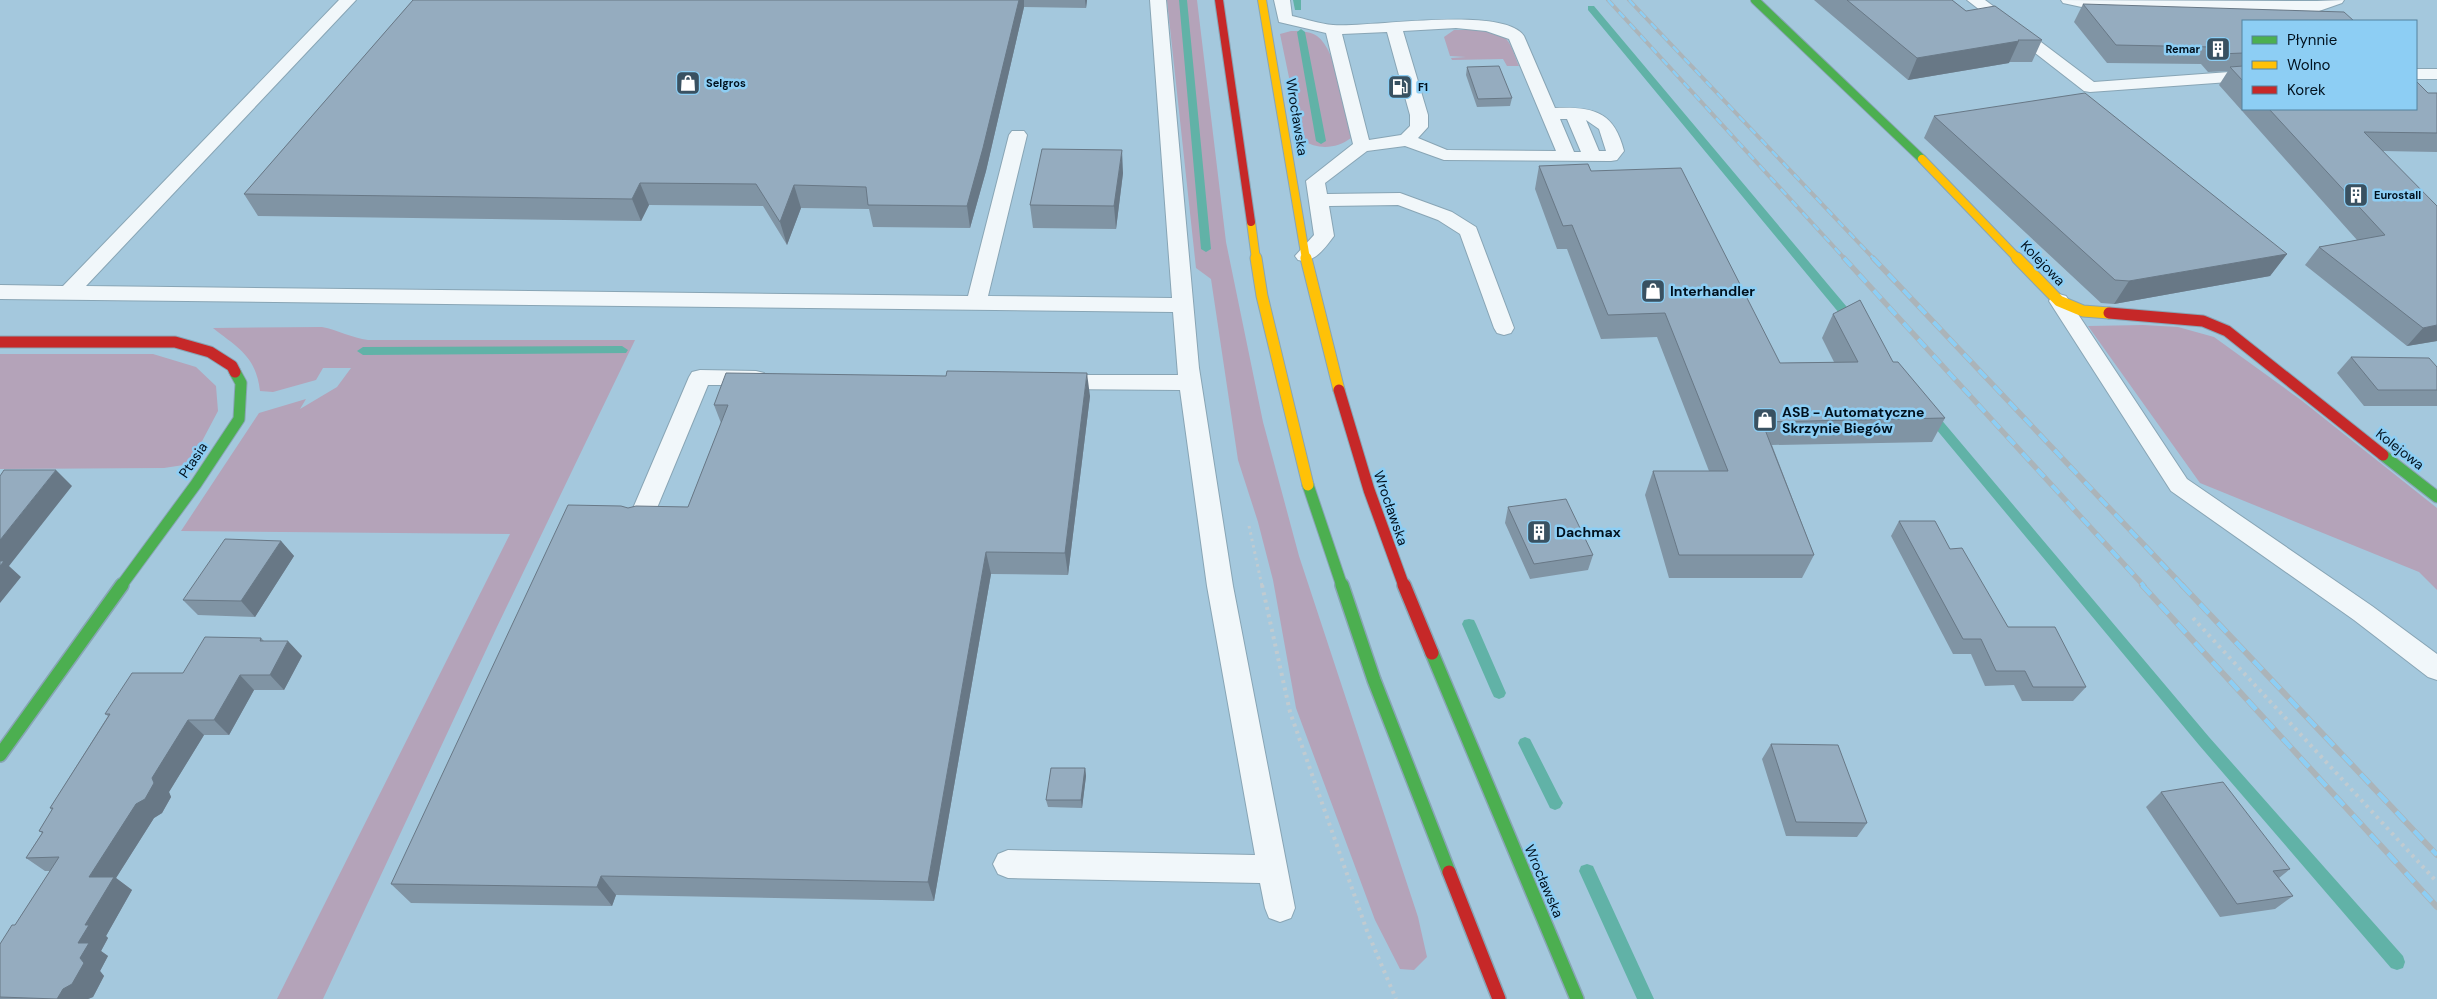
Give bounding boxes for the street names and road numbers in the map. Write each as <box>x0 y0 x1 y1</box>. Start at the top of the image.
street label: Wrocławska <box>1282 77 1312 157</box>
street label: Kolejowa <box>2017 236 2069 290</box>
street label: Kolejowa <box>2372 424 2428 474</box>
street label: Ptasia <box>175 439 211 481</box>
street label: Wrocławska <box>1370 468 1412 548</box>
street label: Wrocławska <box>1521 842 1567 920</box>

